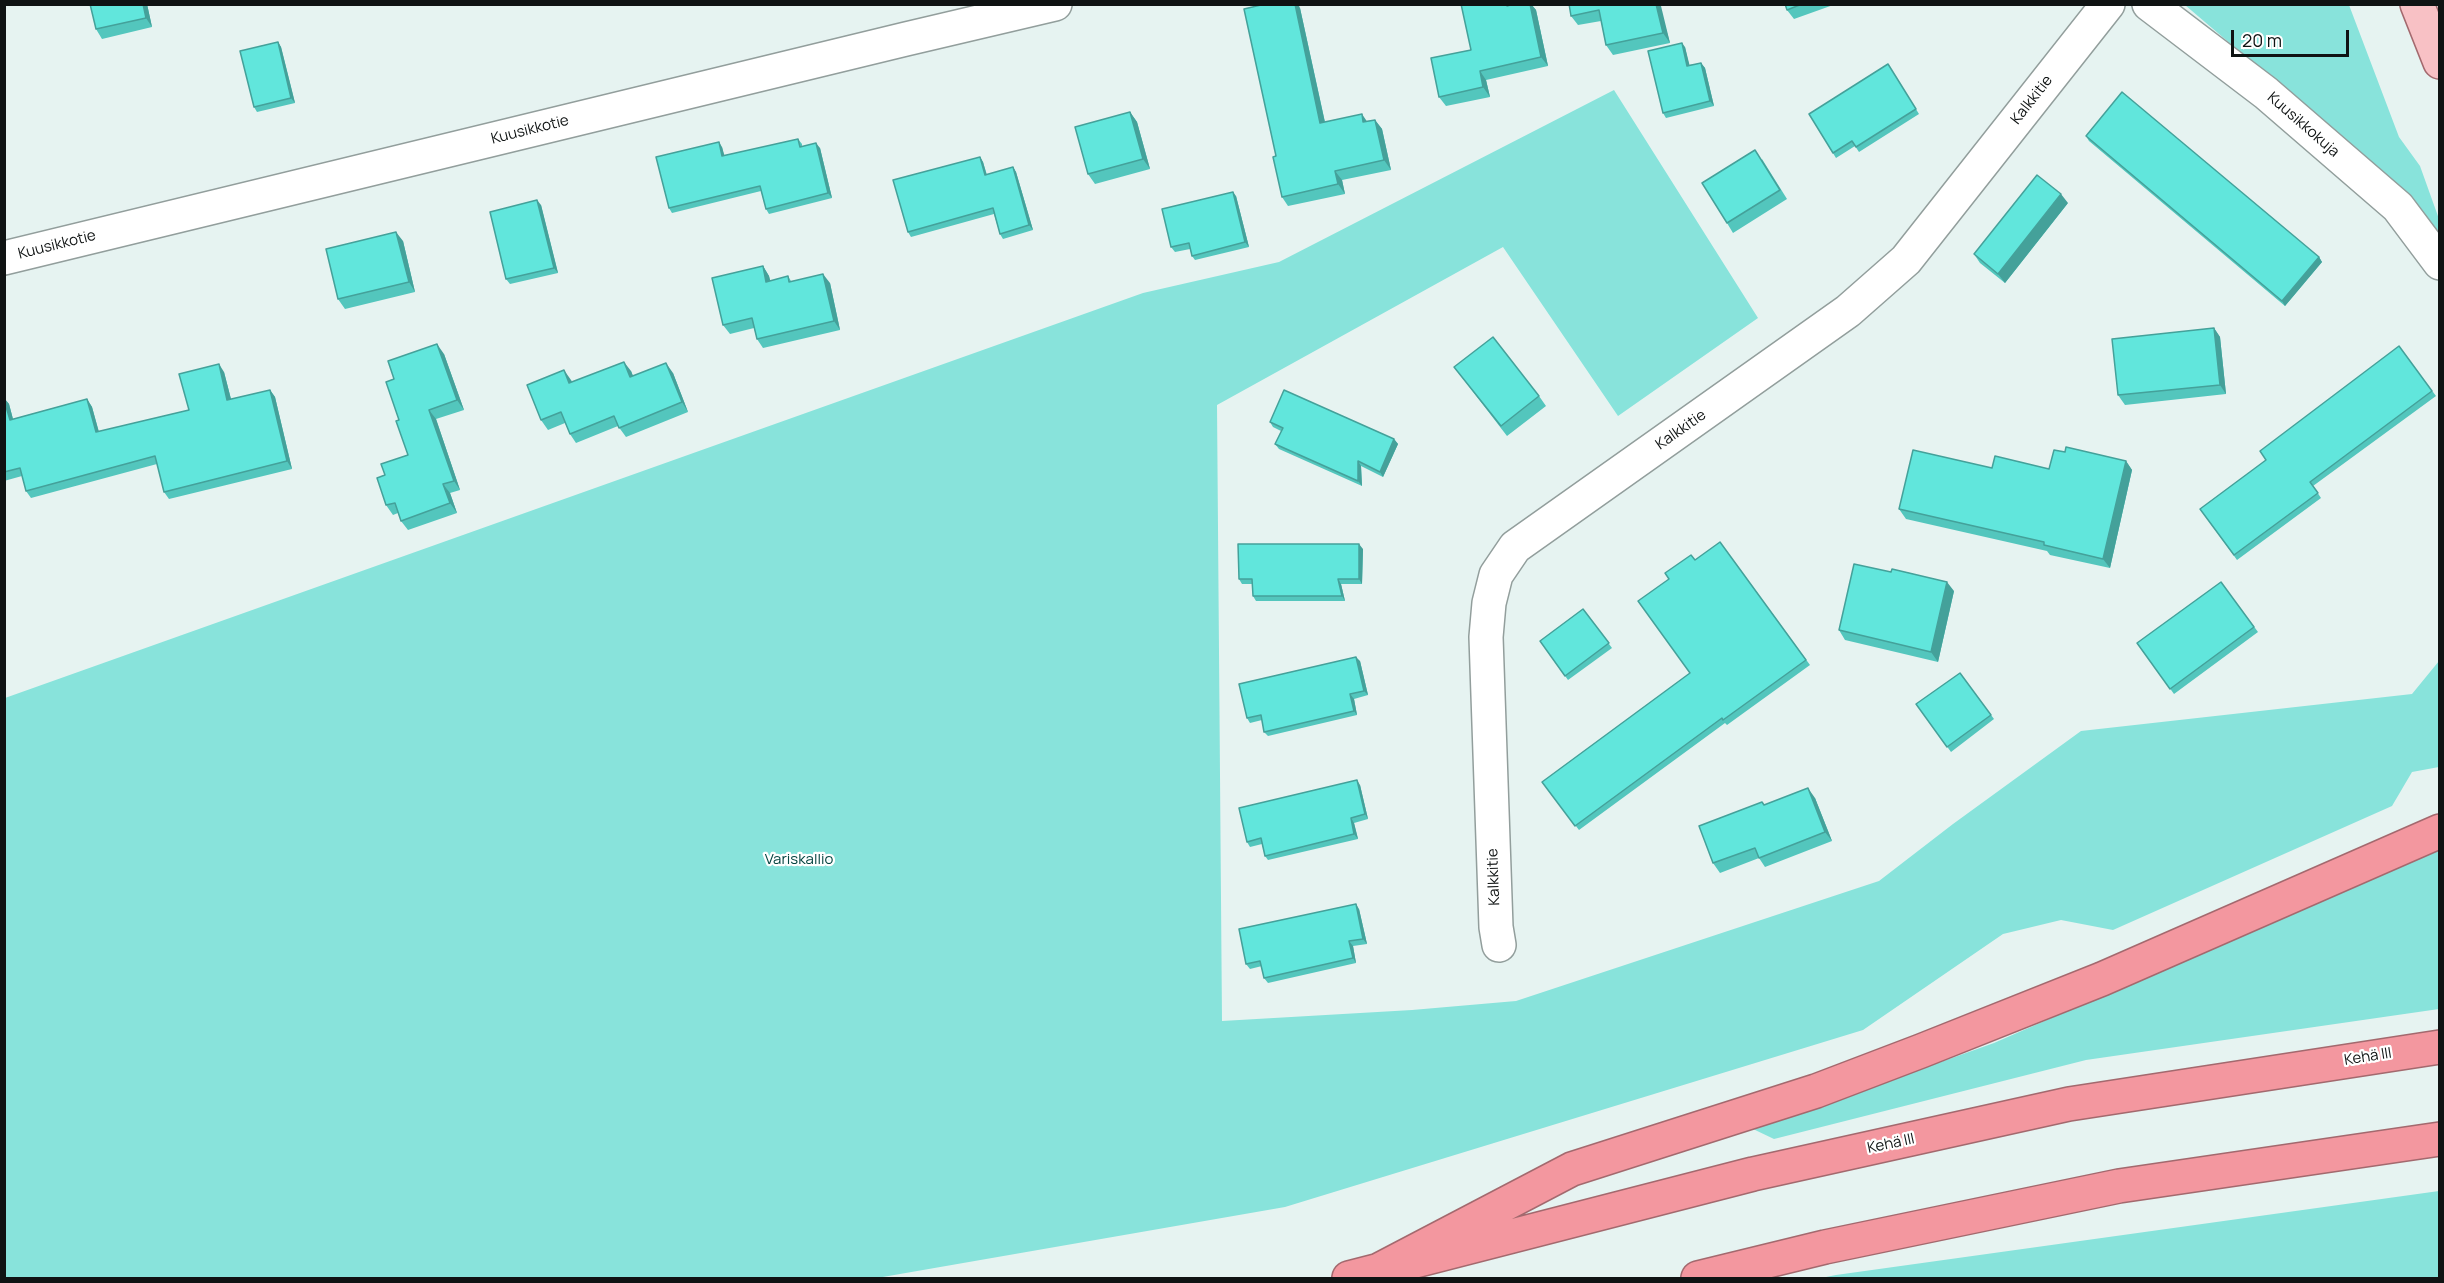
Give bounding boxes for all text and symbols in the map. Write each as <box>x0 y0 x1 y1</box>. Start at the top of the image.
scale bar <box>2234 18 2352 56</box>
text: 20 m <box>2242 28 2282 52</box>
street label: Kalkkitie <box>2007 72 2057 128</box>
street label: Kuusikkokuja <box>2263 89 2343 161</box>
street label: Kuusikkotie <box>489 112 571 148</box>
street label: Kuusikkotie <box>16 227 98 263</box>
street label: Kalkkitie <box>1652 406 1710 454</box>
street label: Kalkkitie <box>1484 848 1504 906</box>
park label: Variskallio <box>765 851 833 869</box>
street label: Kehä III <box>2343 1044 2393 1070</box>
street label: Kehä III <box>1866 1130 1916 1158</box>

